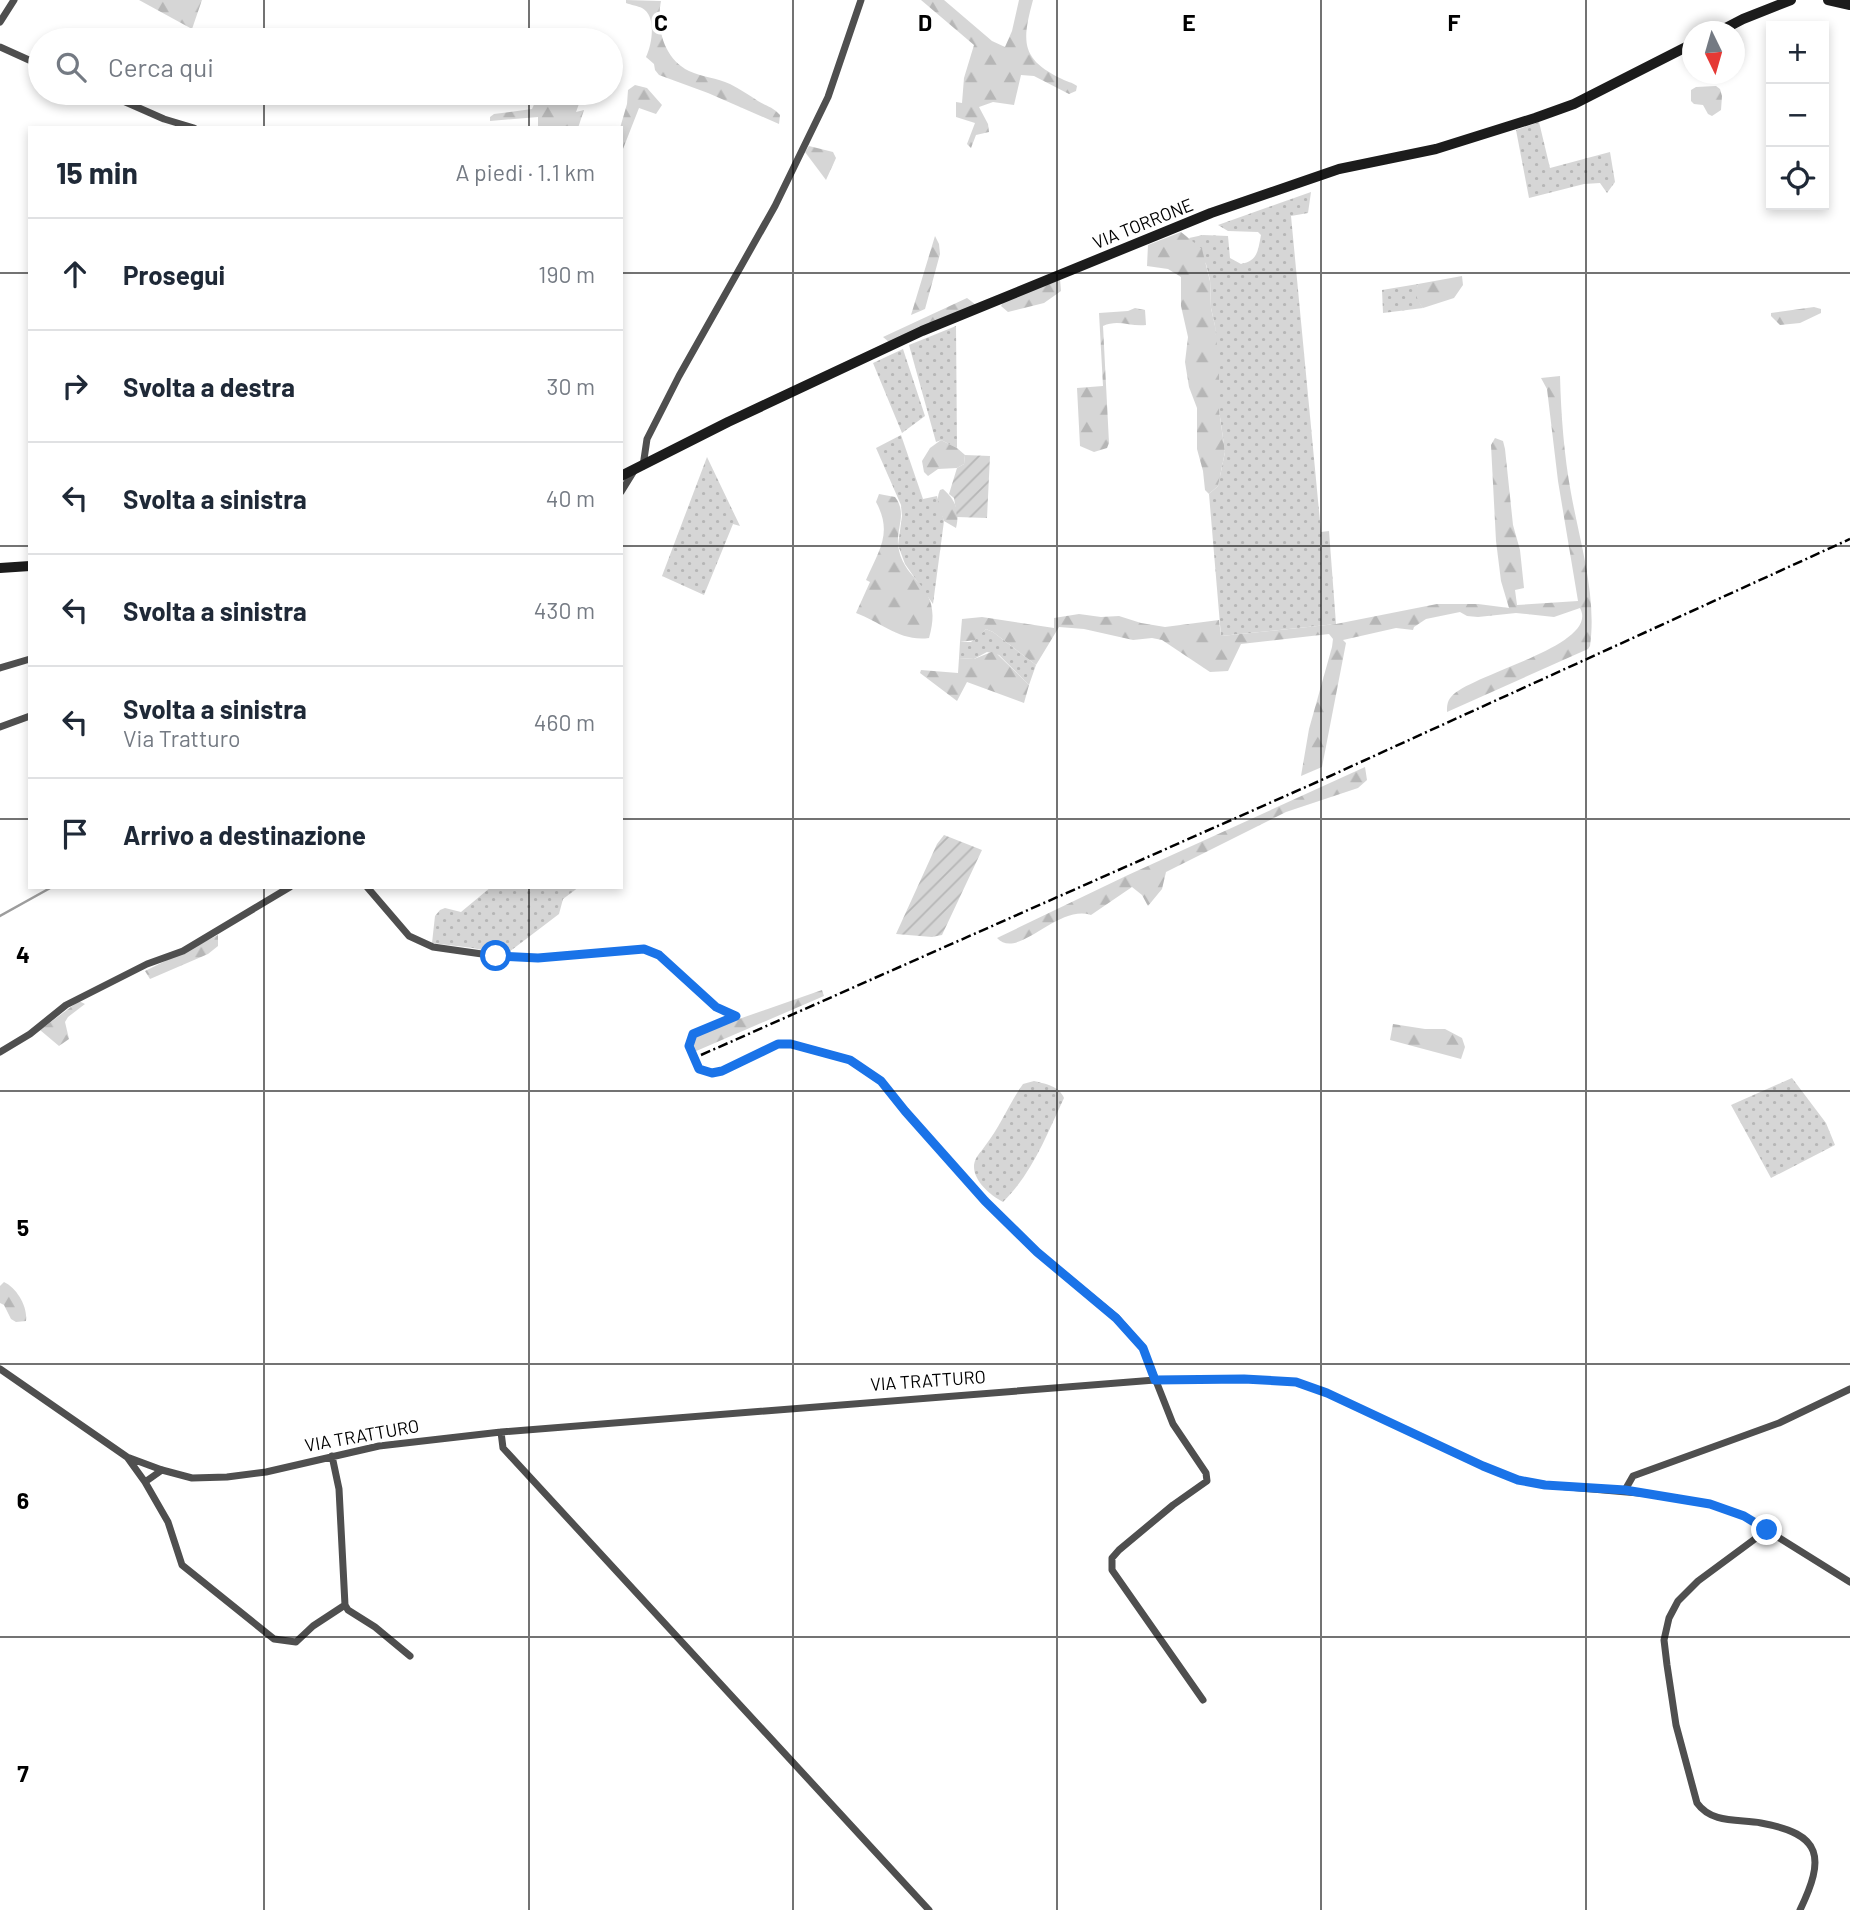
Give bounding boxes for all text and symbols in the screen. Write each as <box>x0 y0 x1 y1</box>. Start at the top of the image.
text: C <box>654 8 668 36</box>
text: D <box>918 8 932 36</box>
text: E <box>1182 8 1196 36</box>
text: F <box>1448 8 1461 36</box>
north arrow <box>1682 21 1745 84</box>
map controls <box>1766 21 1829 210</box>
button: + <box>1766 21 1829 84</box>
search box <box>28 28 623 105</box>
icon: search <box>52 48 90 86</box>
text: Cerca qui <box>108 51 214 82</box>
button: − <box>1766 84 1829 147</box>
button: locate <box>1766 147 1829 210</box>
text: 15 min <box>56 154 138 190</box>
text: A piedi · 1.1 km <box>456 158 595 186</box>
street label: VIA TORRONE <box>1089 193 1196 253</box>
icon: ahead <box>56 255 94 293</box>
text: Prosegui <box>123 259 225 290</box>
text: 190 m <box>538 260 595 288</box>
icon: right <box>56 367 94 405</box>
text: Svolta a destra <box>123 371 295 402</box>
text: 30 m <box>547 372 595 400</box>
icon: left <box>56 479 94 517</box>
text: Svolta a sinistra <box>123 483 307 514</box>
text: 40 m <box>546 484 595 512</box>
icon: left <box>56 591 94 629</box>
text: Svolta a sinistra <box>123 595 307 626</box>
text: 430 m <box>534 596 595 624</box>
text: Svolta a sinistra <box>123 693 307 724</box>
icon: left <box>56 703 94 741</box>
text: 460 m <box>534 708 595 736</box>
text: Via Tratturo <box>123 724 240 752</box>
icon: arrive <box>56 815 94 853</box>
text: Arrivo a destinazione <box>123 819 366 850</box>
text: 4 <box>16 940 30 968</box>
route start <box>480 940 511 971</box>
text: 5 <box>17 1213 29 1241</box>
street label: VIA TRATTURO <box>869 1365 986 1395</box>
street label: VIA TRATTURO <box>303 1414 421 1456</box>
text: 6 <box>17 1486 29 1514</box>
route end <box>1751 1514 1782 1545</box>
text: 7 <box>17 1759 29 1787</box>

